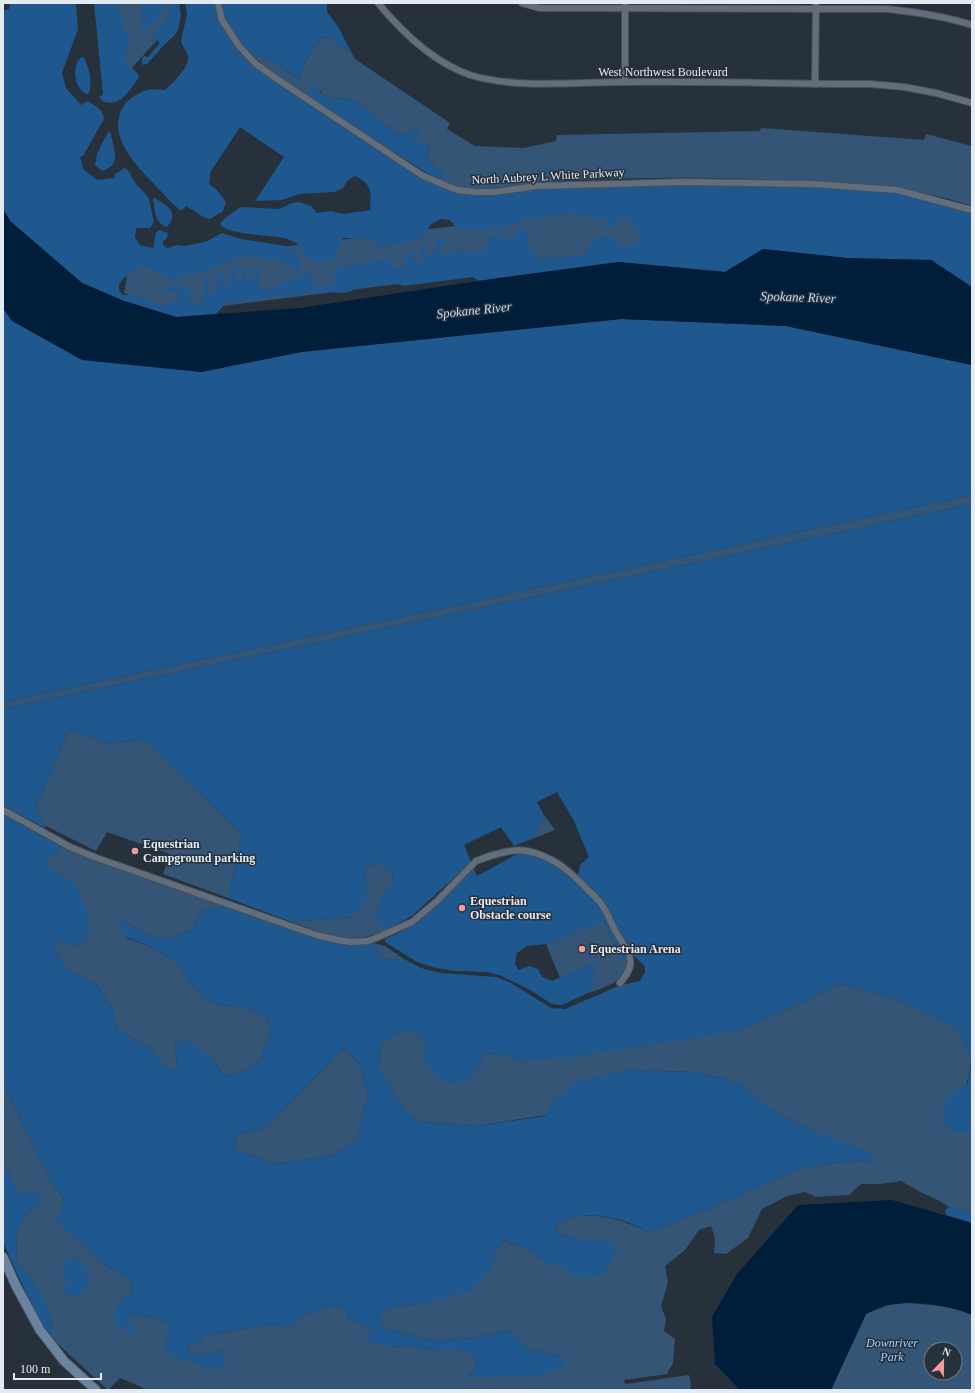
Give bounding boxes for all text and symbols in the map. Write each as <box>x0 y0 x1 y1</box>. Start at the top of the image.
street label: West Northwest Boulevard <box>598 65 728 79</box>
street label: North Aubrey L White Parkway <box>471 165 625 187</box>
water label: Spokane River <box>760 288 837 306</box>
water label: Spokane River <box>436 299 513 321</box>
place label: Equestrian Campground parking <box>143 837 255 865</box>
marker: Equestrian Campground parking <box>130 846 140 856</box>
place label: Equestrian Obstacle course <box>470 894 552 922</box>
marker: Equestrian Obstacle course <box>457 903 467 913</box>
place label: Equestrian Arena <box>590 942 681 956</box>
marker: Equestrian Arena <box>577 944 587 954</box>
park label: Downriver Park <box>865 1336 918 1364</box>
north arrow <box>923 1341 963 1381</box>
text: N <box>941 1345 953 1359</box>
scale bar <box>14 1355 101 1381</box>
text: 100 m <box>20 1362 51 1376</box>

